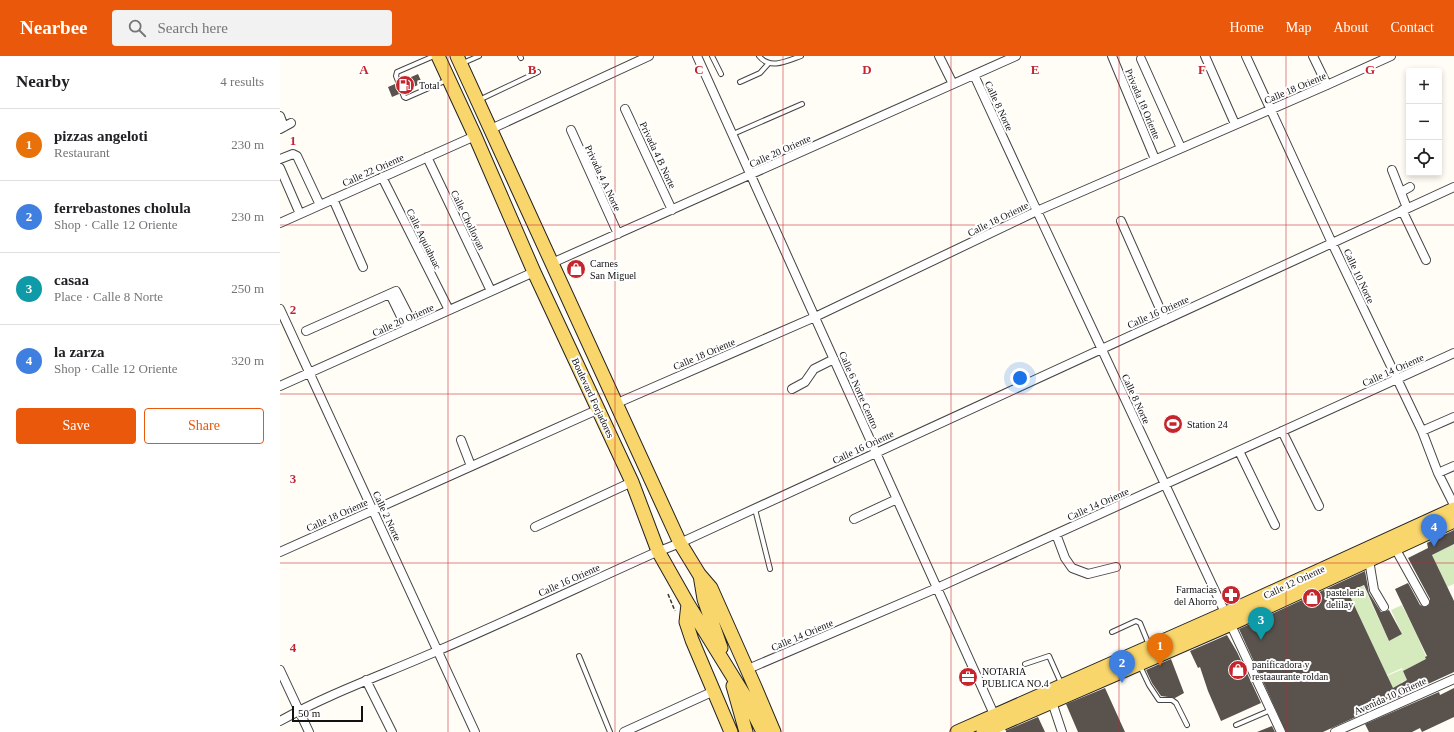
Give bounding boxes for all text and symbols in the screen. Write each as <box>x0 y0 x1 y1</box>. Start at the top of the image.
search box <box>112 10 392 46</box>
text: Nearbee <box>20 17 88 38</box>
icon: search <box>126 17 148 39</box>
text: Search here <box>158 20 228 36</box>
text: Home <box>1230 20 1264 35</box>
text: Map <box>1286 20 1311 35</box>
text: About <box>1333 20 1368 35</box>
text: Contact <box>1390 20 1434 35</box>
text: A <box>359 62 369 77</box>
text: B <box>528 62 537 77</box>
text: C <box>694 62 704 77</box>
text: D <box>862 62 872 77</box>
text: E <box>1031 62 1039 77</box>
text: F <box>1198 62 1206 77</box>
text: G <box>1365 62 1375 77</box>
street label: Privada 18 Oriente <box>1123 67 1163 141</box>
map controls <box>1406 68 1442 176</box>
button: + <box>1406 68 1442 104</box>
street label: Calle 18 Oriente <box>1262 70 1328 106</box>
text: Nearby <box>16 72 70 91</box>
text: 4 results <box>220 74 264 89</box>
fuel station icon: Total <box>394 74 416 96</box>
street label: Calle 8 Norte <box>983 79 1016 133</box>
place label: Total <box>419 80 440 91</box>
button: − <box>1406 104 1442 140</box>
street label: Privada 4 B Norte <box>638 120 679 191</box>
text: pizzas angeloti <box>54 128 148 144</box>
street label: Calle 20 Oriente <box>748 132 813 169</box>
text: 1 <box>290 133 296 148</box>
text: 1 <box>26 137 32 152</box>
text: 230 m <box>231 137 264 152</box>
button: locate <box>1406 140 1442 176</box>
street label: Privada 4 A Norte <box>583 143 623 213</box>
text: Restaurant <box>54 145 110 160</box>
street label: Calle 22 Oriente <box>341 151 406 188</box>
street label: Calle Cholloyan <box>449 188 487 252</box>
street label: Calle 18 Oriente <box>966 199 1031 238</box>
text: ferrebastones cholula <box>54 200 191 216</box>
street label: Calle Aquiahuac <box>405 207 444 272</box>
text: 2 <box>26 209 32 224</box>
text: 230 m <box>231 209 264 224</box>
text: Shop · Calle 12 Oriente <box>54 217 177 232</box>
street label: Calle 10 Norte <box>1342 247 1377 306</box>
shop icon: Carnes San Miguel <box>565 258 587 280</box>
place label: Carnes San Miguel <box>590 258 637 281</box>
text: casaa <box>54 272 89 288</box>
text: 3 <box>26 281 32 296</box>
text: 250 m <box>231 281 264 296</box>
text: Place · Calle 8 Norte <box>54 289 163 304</box>
street label: Calle 16 Oriente <box>1126 293 1191 330</box>
street label: Calle 20 Oriente <box>371 301 436 338</box>
text: 2 <box>290 302 296 317</box>
street label: Calle 18 Oriente <box>671 336 737 372</box>
text: la zarza <box>54 344 104 360</box>
street label: Calle 6 Norte Centro <box>837 350 881 430</box>
street label: Calle 14 Oriente <box>1361 351 1426 388</box>
text: 4 <box>26 353 32 368</box>
text: 320 m <box>231 353 264 368</box>
street label: Boulevard Forjadores <box>570 356 616 440</box>
text: Shop · Calle 12 Oriente <box>54 361 177 376</box>
your location <box>1010 368 1030 388</box>
street label: Calle 8 Norte <box>1120 372 1153 426</box>
button: Save <box>16 408 136 444</box>
button: Share <box>144 408 264 444</box>
sports icon: Station 24 <box>1162 413 1184 435</box>
place label: Station 24 <box>1187 419 1228 430</box>
street label: Calle 16 Oriente <box>831 428 896 466</box>
text: 3 <box>290 471 297 486</box>
street label: Calle 14 Oriente <box>1066 485 1131 522</box>
street label: Calle 2 Norte <box>371 489 404 543</box>
street label: Calle 18 Oriente <box>305 496 370 533</box>
pin: 4 <box>1421 514 1447 547</box>
street label: Calle 16 Oriente <box>537 561 602 598</box>
street label: Calle 12 Oriente <box>1262 563 1327 601</box>
place label: Farmacias del Ahorro <box>1174 584 1217 607</box>
pharmacy icon: Farmacias del Ahorro <box>1220 584 1242 606</box>
shop icon: pasteleria delilay <box>1301 587 1323 609</box>
place label: pasteleria delilay <box>1326 587 1365 610</box>
pin: 3 <box>1248 607 1274 640</box>
street label: Calle 14 Oriente <box>769 617 835 653</box>
pin: 1 <box>1147 633 1173 666</box>
text: 4 <box>290 640 297 655</box>
pin: 2 <box>1109 650 1135 683</box>
shop icon: panificadora y restaaurante roldan <box>1227 659 1249 681</box>
place label: panificadora y restaaurante roldan <box>1252 659 1328 682</box>
office icon: NOTARIA PUBLICA NO.4 <box>957 666 979 688</box>
place label: NOTARIA PUBLICA NO.4 <box>982 666 1049 689</box>
street label: Avenida 10 Oriente <box>1352 675 1428 717</box>
scale bar <box>292 704 363 723</box>
text: 50 m <box>298 707 320 719</box>

